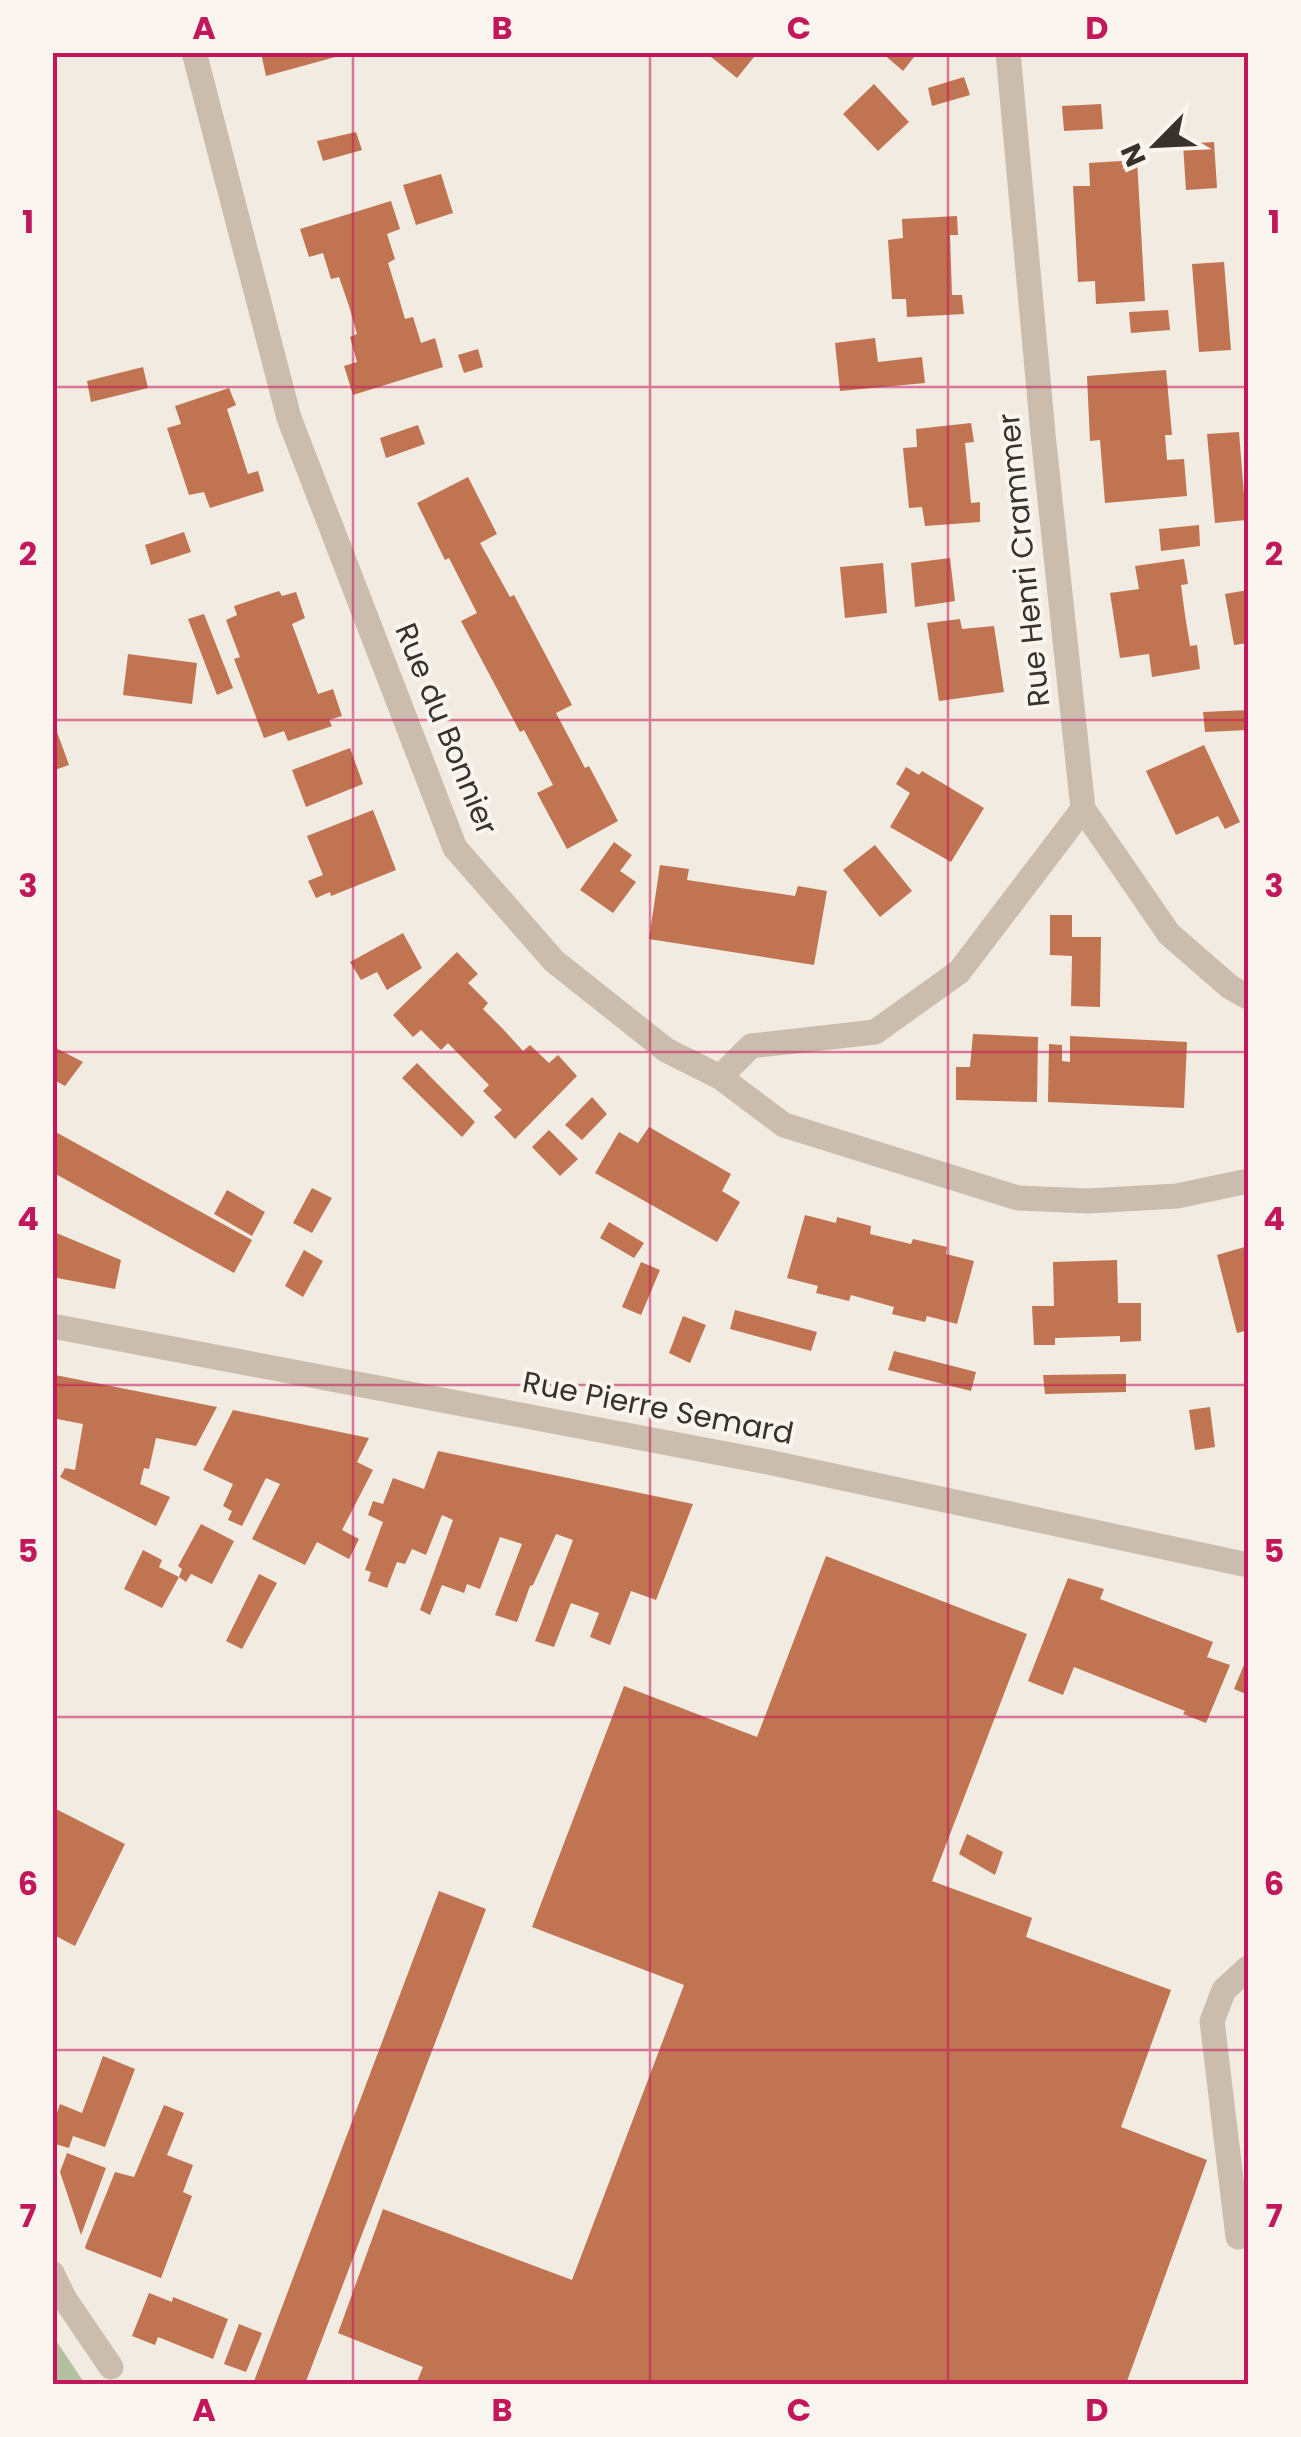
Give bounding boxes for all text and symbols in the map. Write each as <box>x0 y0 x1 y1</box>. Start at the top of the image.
text: A <box>192 5 216 50</box>
text: B <box>491 5 513 50</box>
text: C <box>787 5 811 50</box>
text: D <box>1085 5 1109 50</box>
north arrow <box>1106 95 1206 195</box>
text: N <box>1112 137 1156 173</box>
text: 1 <box>22 199 34 244</box>
text: 1 <box>1268 199 1280 244</box>
street label: Rue Henri Crammer <box>987 411 1060 709</box>
text: 2 <box>19 531 37 576</box>
text: 2 <box>1265 531 1283 576</box>
street label: Rue du Bonnier <box>384 617 508 841</box>
text: 3 <box>18 863 38 908</box>
text: 3 <box>1264 863 1284 908</box>
text: 4 <box>17 1196 39 1241</box>
text: 4 <box>1263 1196 1285 1241</box>
street label: Rue Pierre Semard <box>519 1360 797 1455</box>
text: 5 <box>18 1528 38 1573</box>
text: 5 <box>1264 1528 1284 1573</box>
text: 6 <box>18 1861 38 1906</box>
text: 6 <box>1264 1861 1284 1906</box>
text: 7 <box>19 2193 37 2238</box>
text: 7 <box>1265 2193 1283 2238</box>
text: A <box>192 2387 216 2432</box>
text: B <box>491 2387 513 2432</box>
text: C <box>787 2387 811 2432</box>
text: D <box>1085 2387 1109 2432</box>

